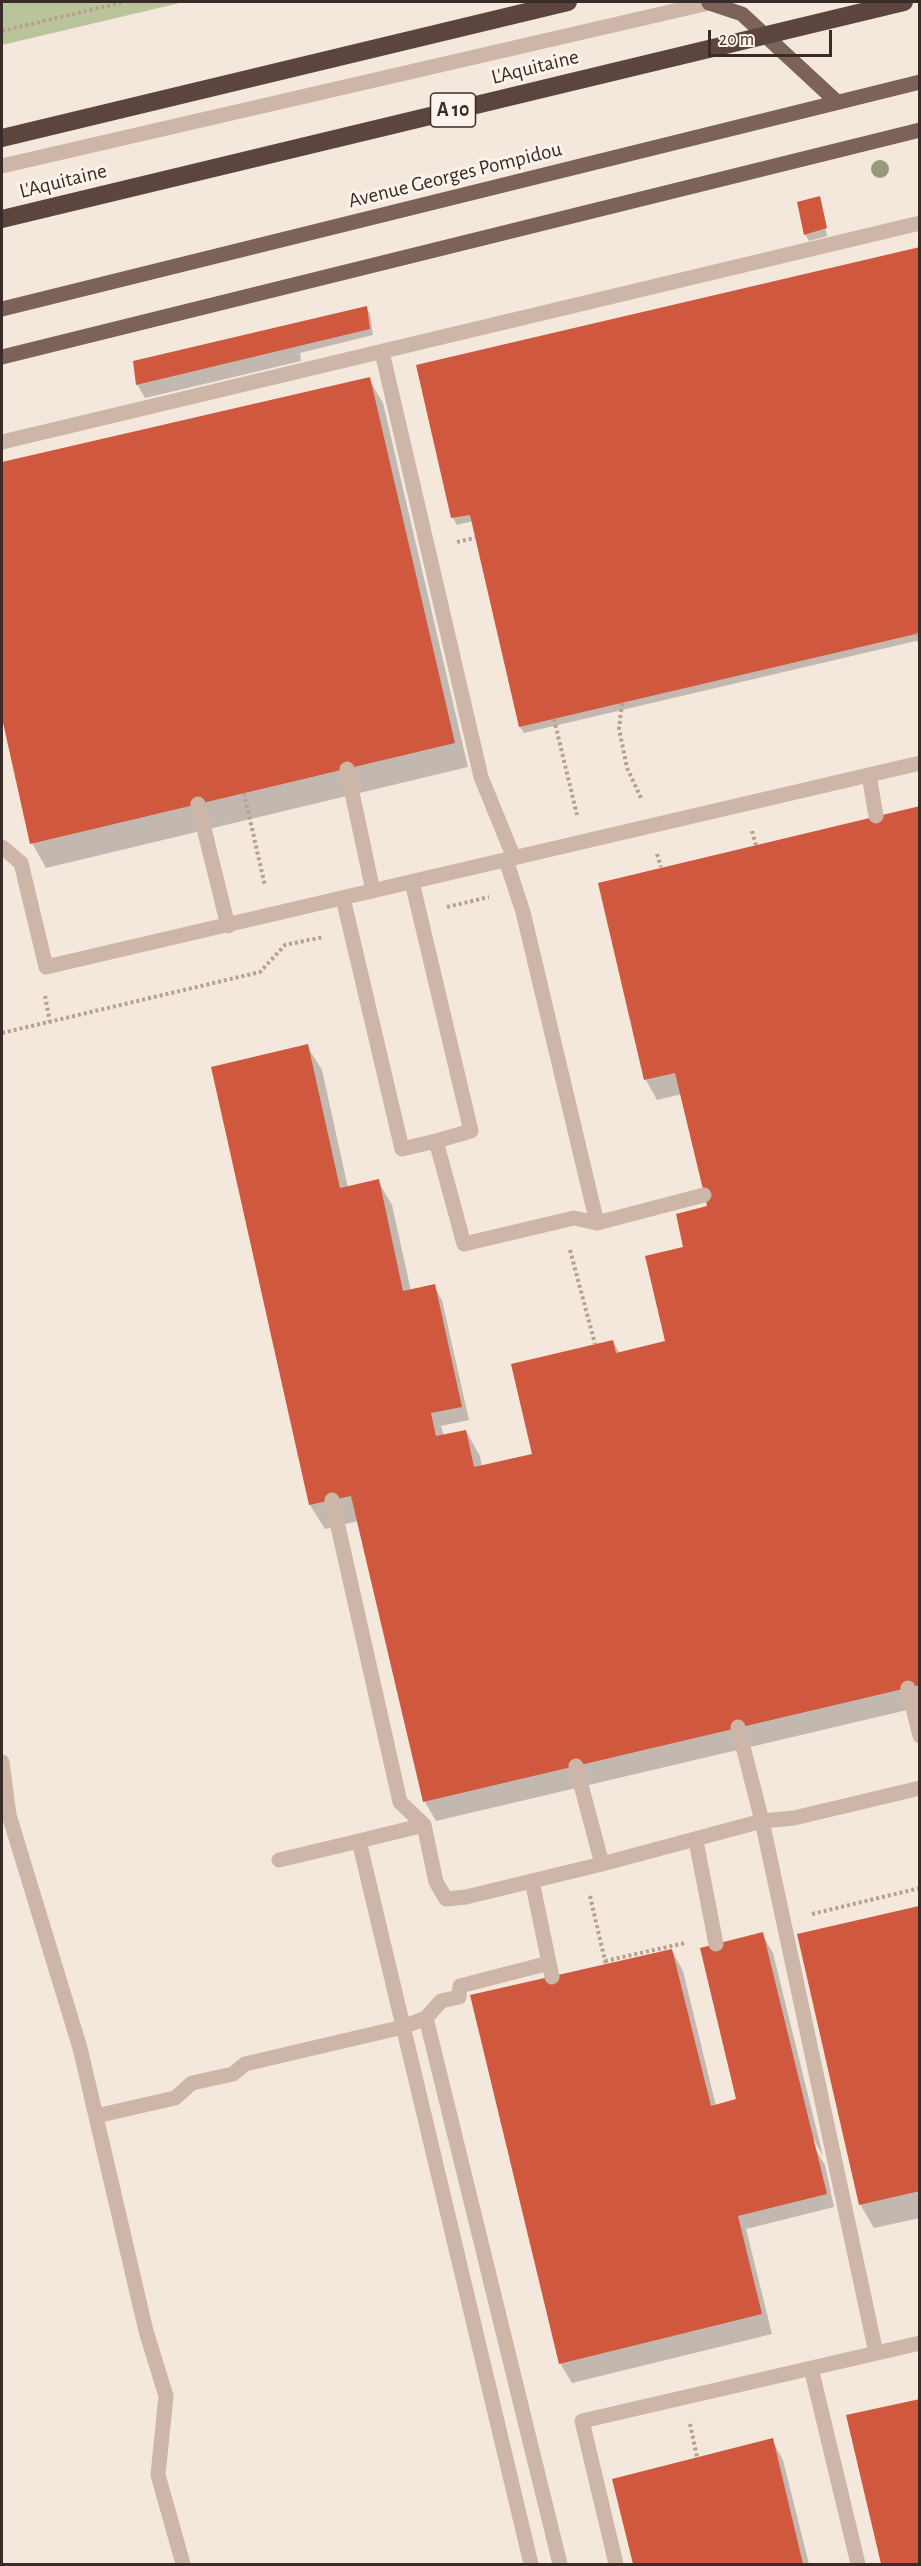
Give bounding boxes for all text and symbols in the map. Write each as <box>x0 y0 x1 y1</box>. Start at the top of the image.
scale bar <box>711 18 836 56</box>
text: 20 m <box>719 31 754 49</box>
street label: L'Aquitaine <box>489 44 581 90</box>
road number: A 10 <box>430 93 476 127</box>
street label: Avenue Georges Pompidou <box>346 136 564 214</box>
street label: L'Aquitaine <box>17 158 109 204</box>

